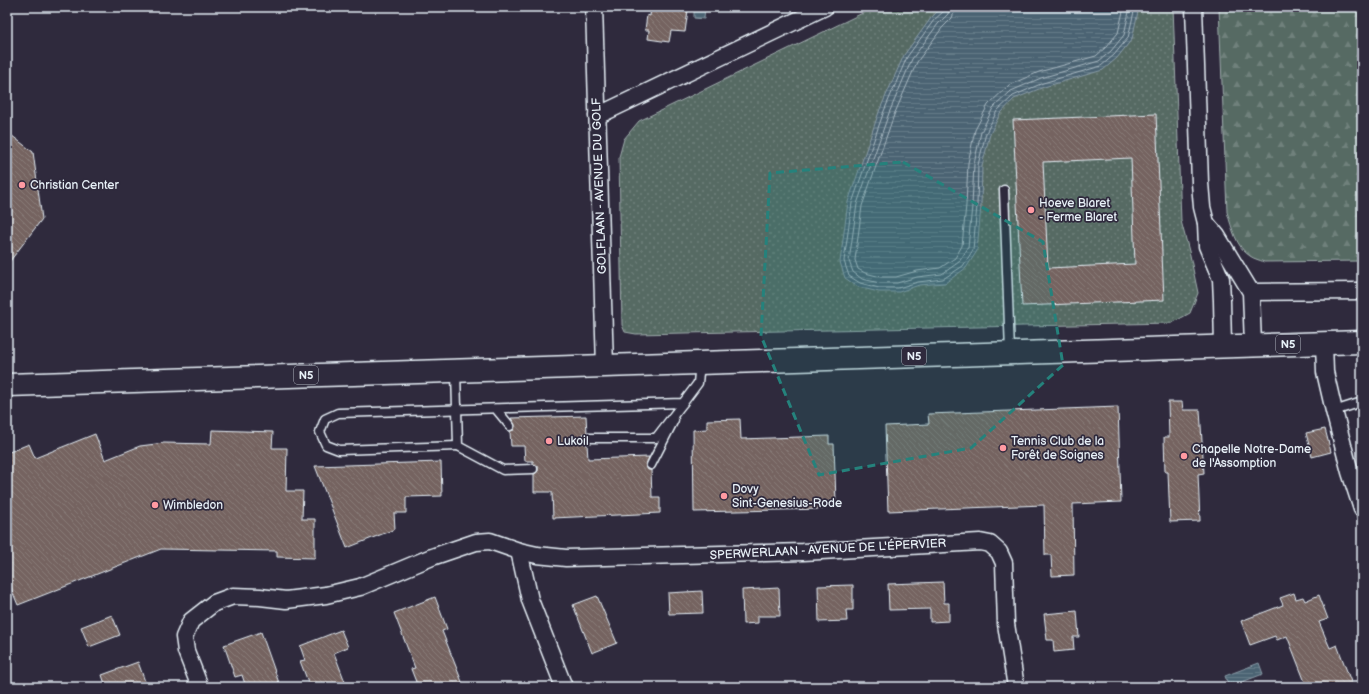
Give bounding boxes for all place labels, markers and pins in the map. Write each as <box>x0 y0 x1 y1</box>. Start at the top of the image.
place label: Christian Center <box>30 178 119 193</box>
marker: Christian Center <box>17 180 27 190</box>
place label: Hoeve Blaret - Ferme Blaret <box>1039 196 1117 225</box>
marker: Hoeve Blaret - Ferme Blaret <box>1026 205 1036 215</box>
place label: Lukoil <box>557 434 589 449</box>
place label: Tennis Club de la Forêt de Soignes <box>1011 434 1104 463</box>
marker: Lukoil <box>544 436 554 446</box>
place label: Chapelle Notre-Dame de l'Assomption <box>1192 442 1311 471</box>
marker: Tennis Club de la Forêt de Soignes <box>998 443 1008 453</box>
marker: Chapelle Notre-Dame de l'Assomption <box>1179 451 1189 461</box>
place label: Dovy Sint-Genesius-Rode <box>732 482 842 511</box>
marker: Dovy Sint-Genesius-Rode <box>719 491 729 501</box>
place label: Wimbledon <box>163 498 223 513</box>
marker: Wimbledon <box>150 500 160 510</box>

